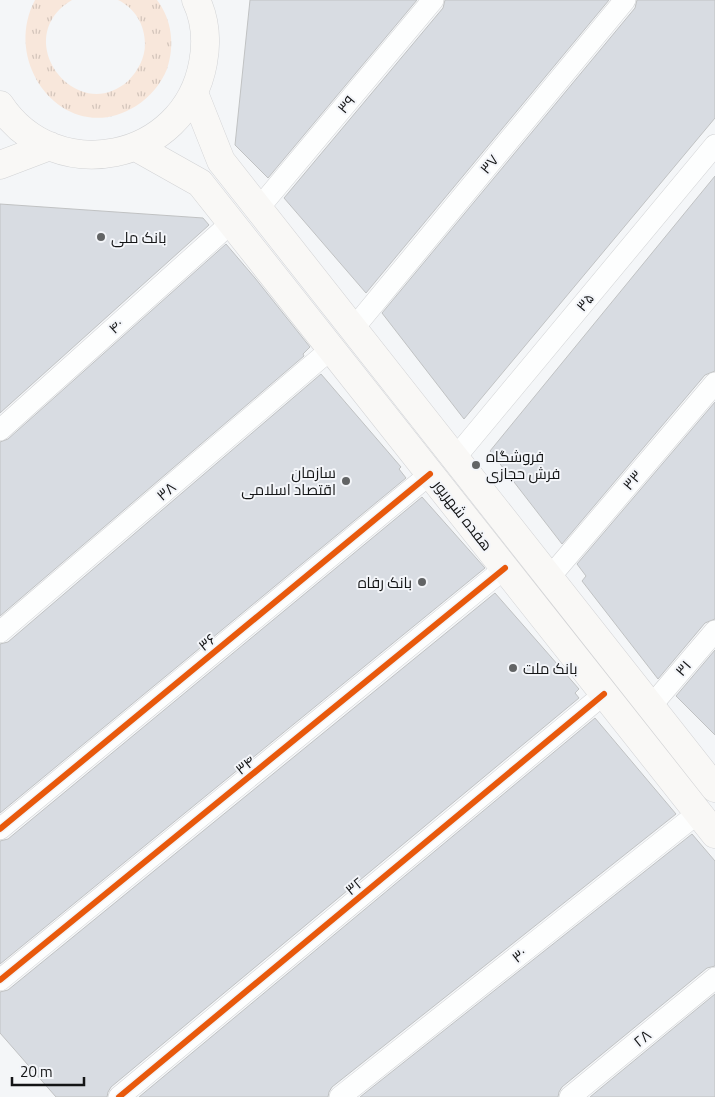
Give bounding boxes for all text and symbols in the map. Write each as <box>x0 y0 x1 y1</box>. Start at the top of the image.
street label: ۳۹ <box>331 90 361 118</box>
street label: ۳۷ <box>474 149 504 179</box>
place label: بانک ملی <box>111 226 167 249</box>
marker: بانک ملی <box>95 231 107 243</box>
street label: ۳۵ <box>570 288 600 316</box>
street label: ۴۰ <box>103 313 129 339</box>
place label: فروشگاه فرش حجازی <box>486 445 560 485</box>
marker: فروشگاه فرش حجازی <box>470 459 482 471</box>
place label: سازمان اقتصاد اسلامی <box>241 461 336 501</box>
street label: ۳۳ <box>617 465 647 495</box>
street label: هفده شهریور <box>427 474 498 556</box>
marker: سازمان اقتصاد اسلامی <box>340 475 352 487</box>
street label: ۳۸ <box>151 476 181 506</box>
place label: بانک رفاه <box>358 571 412 594</box>
marker: بانک رفاه <box>416 576 428 588</box>
street label: ۳۶ <box>193 628 221 656</box>
street label: ۳۱ <box>669 655 697 681</box>
place label: بانک ملت <box>523 657 577 680</box>
marker: بانک ملت <box>507 662 519 674</box>
street label: ۳۴ <box>230 750 260 780</box>
street label: ۳۲ <box>340 871 368 901</box>
street label: ۳۰ <box>506 942 532 968</box>
street label: ۲۸ <box>628 1024 656 1052</box>
scale bar <box>12 1054 85 1086</box>
text: 20 m <box>20 1060 53 1083</box>

